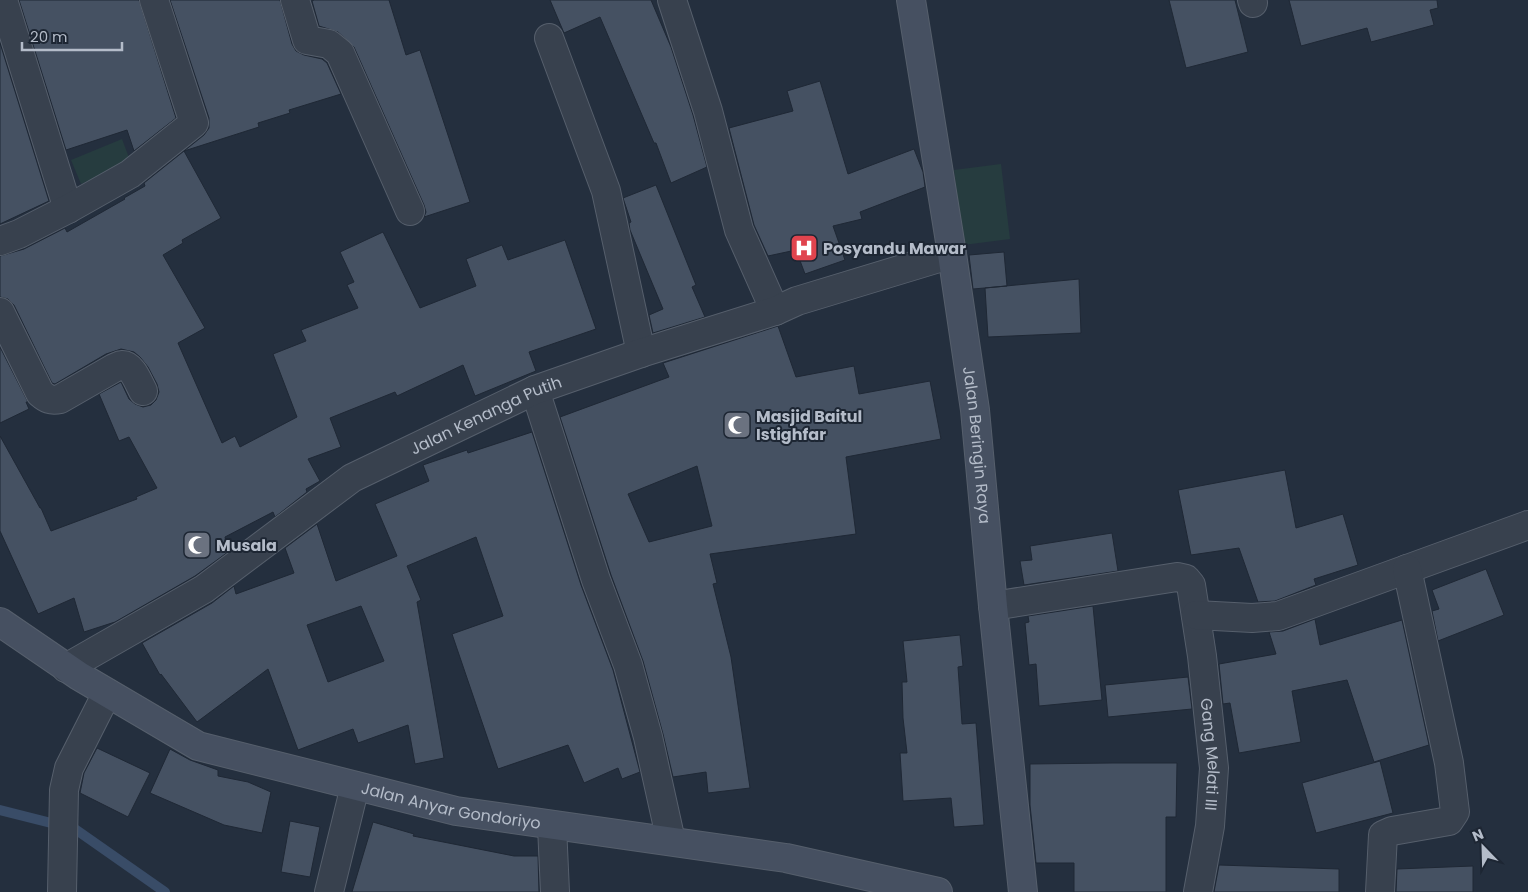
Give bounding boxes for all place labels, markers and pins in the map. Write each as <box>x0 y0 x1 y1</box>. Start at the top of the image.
hospital icon: Posyandu Mawar <box>789 233 819 263</box>
place label: Posyandu Mawar <box>823 237 966 260</box>
place label: Masjid Baitul Istighfar <box>756 405 862 446</box>
mosque icon: Masjid Baitul Istighfar <box>722 410 752 440</box>
mosque icon: Musala <box>182 530 212 560</box>
place label: Musala <box>216 534 277 557</box>

